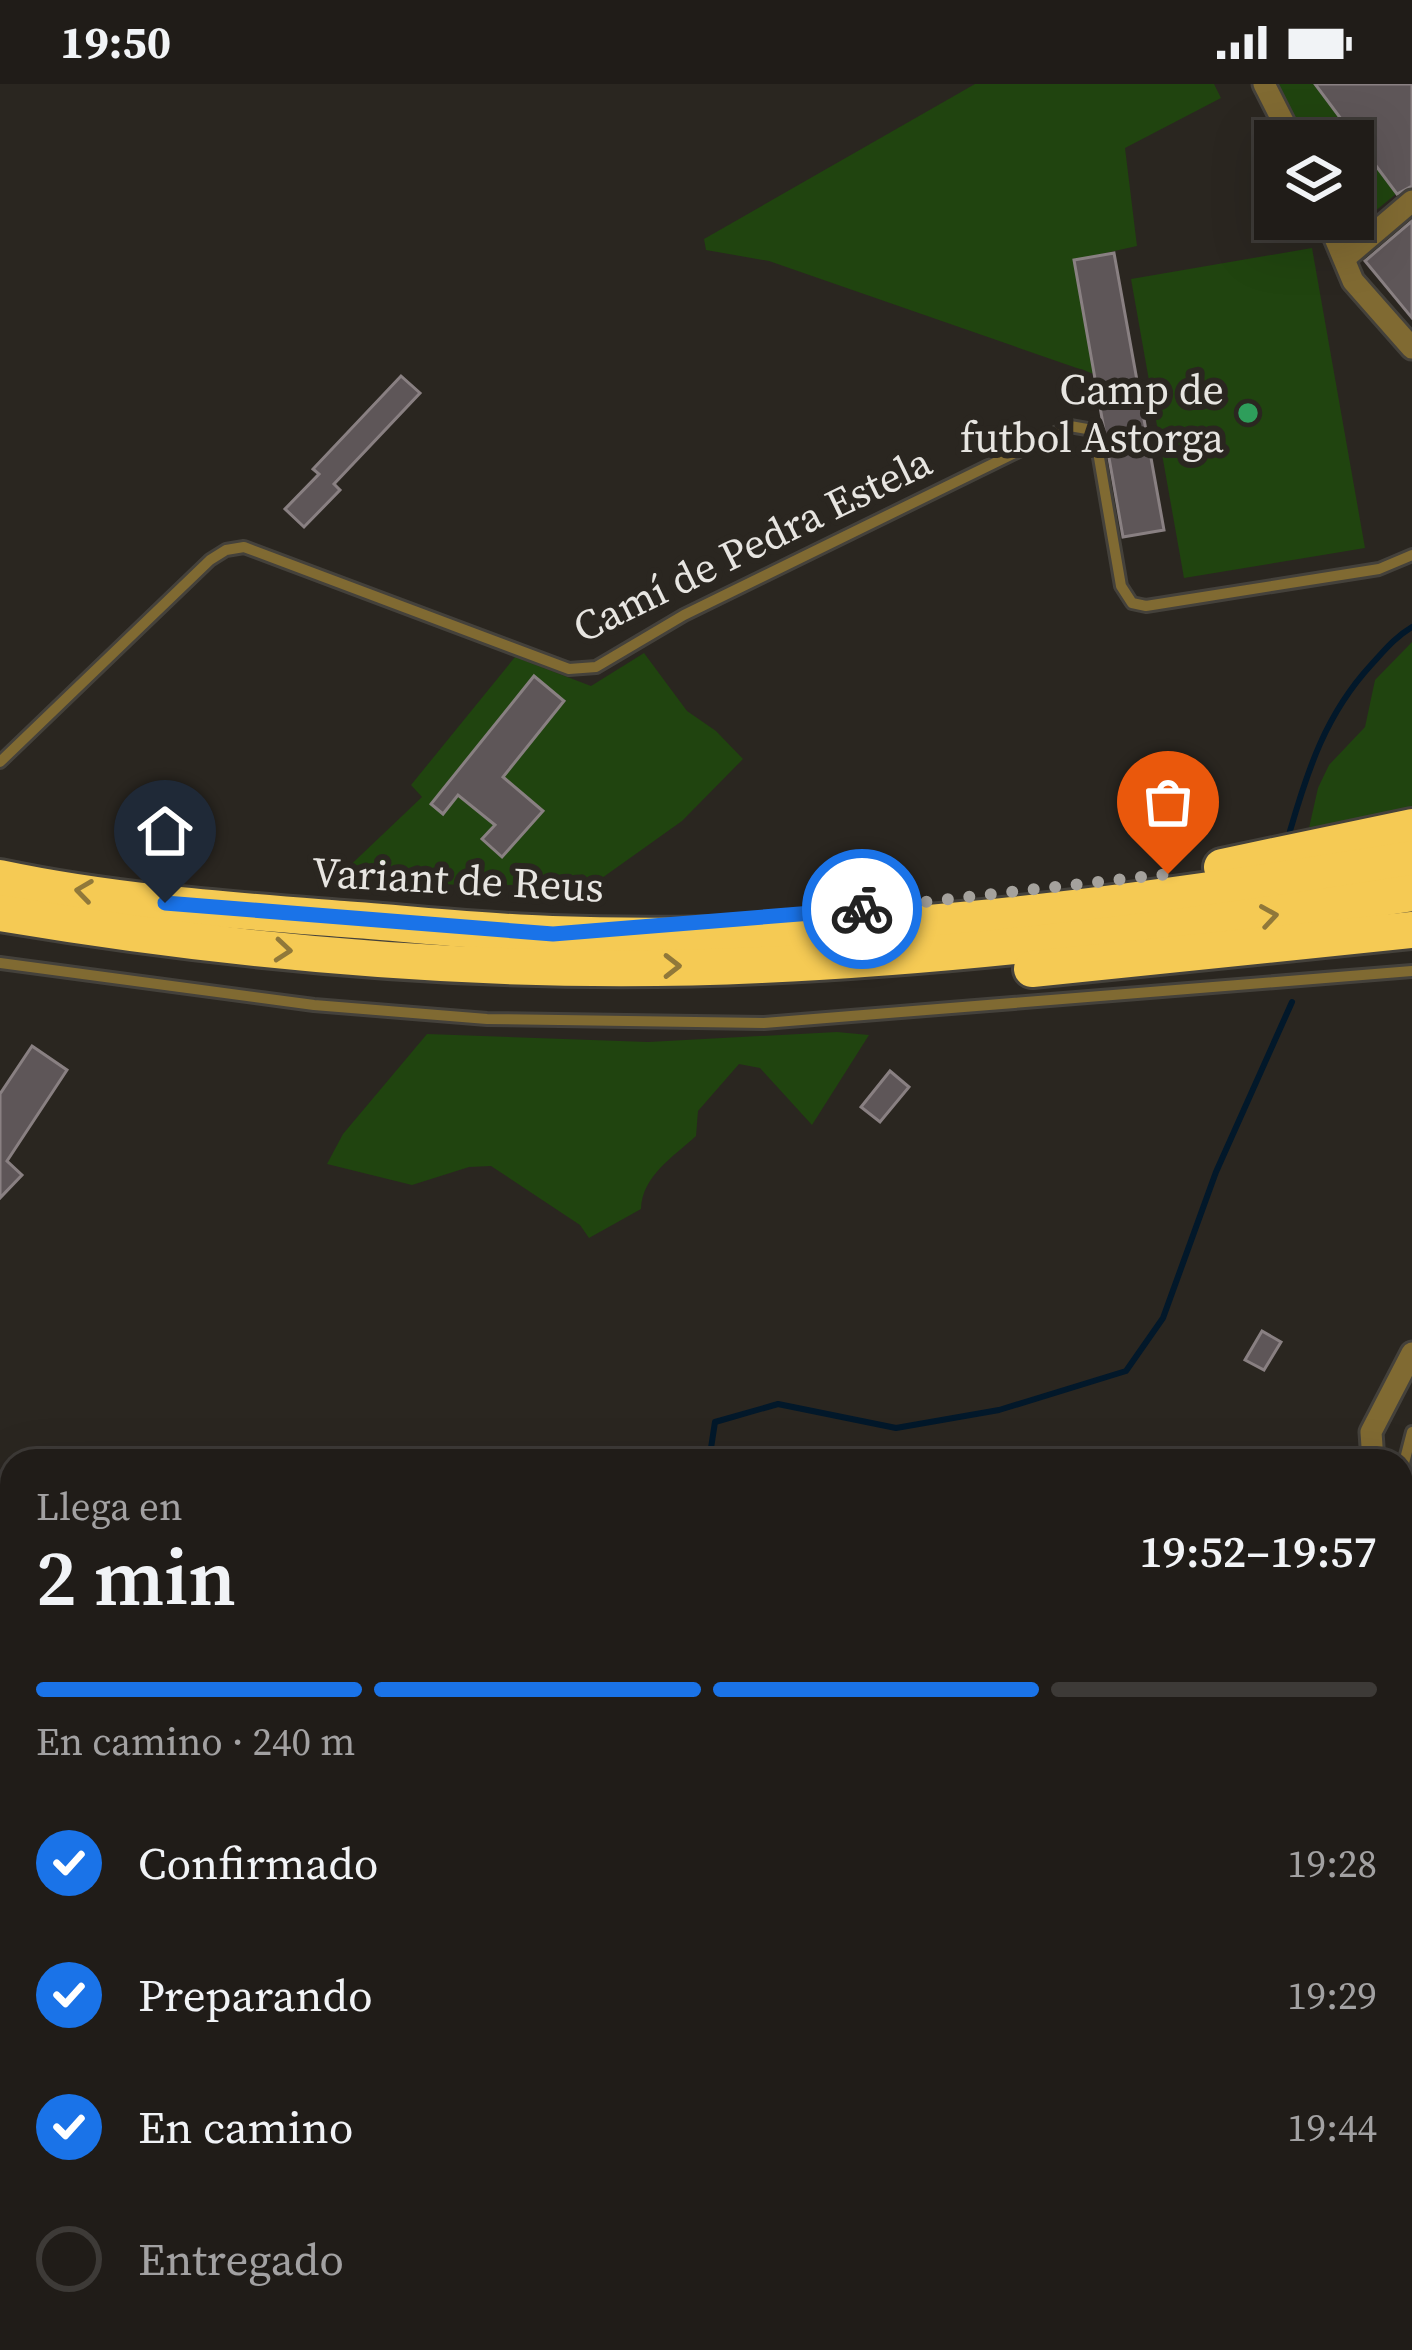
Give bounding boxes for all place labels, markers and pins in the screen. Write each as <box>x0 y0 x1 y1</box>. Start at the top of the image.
place label: Camp de futbol Astorga <box>960 360 1225 466</box>
marker: Camp de futbol Astorga <box>1235 400 1261 426</box>
pin <box>1117 751 1219 874</box>
pin <box>114 780 216 903</box>

